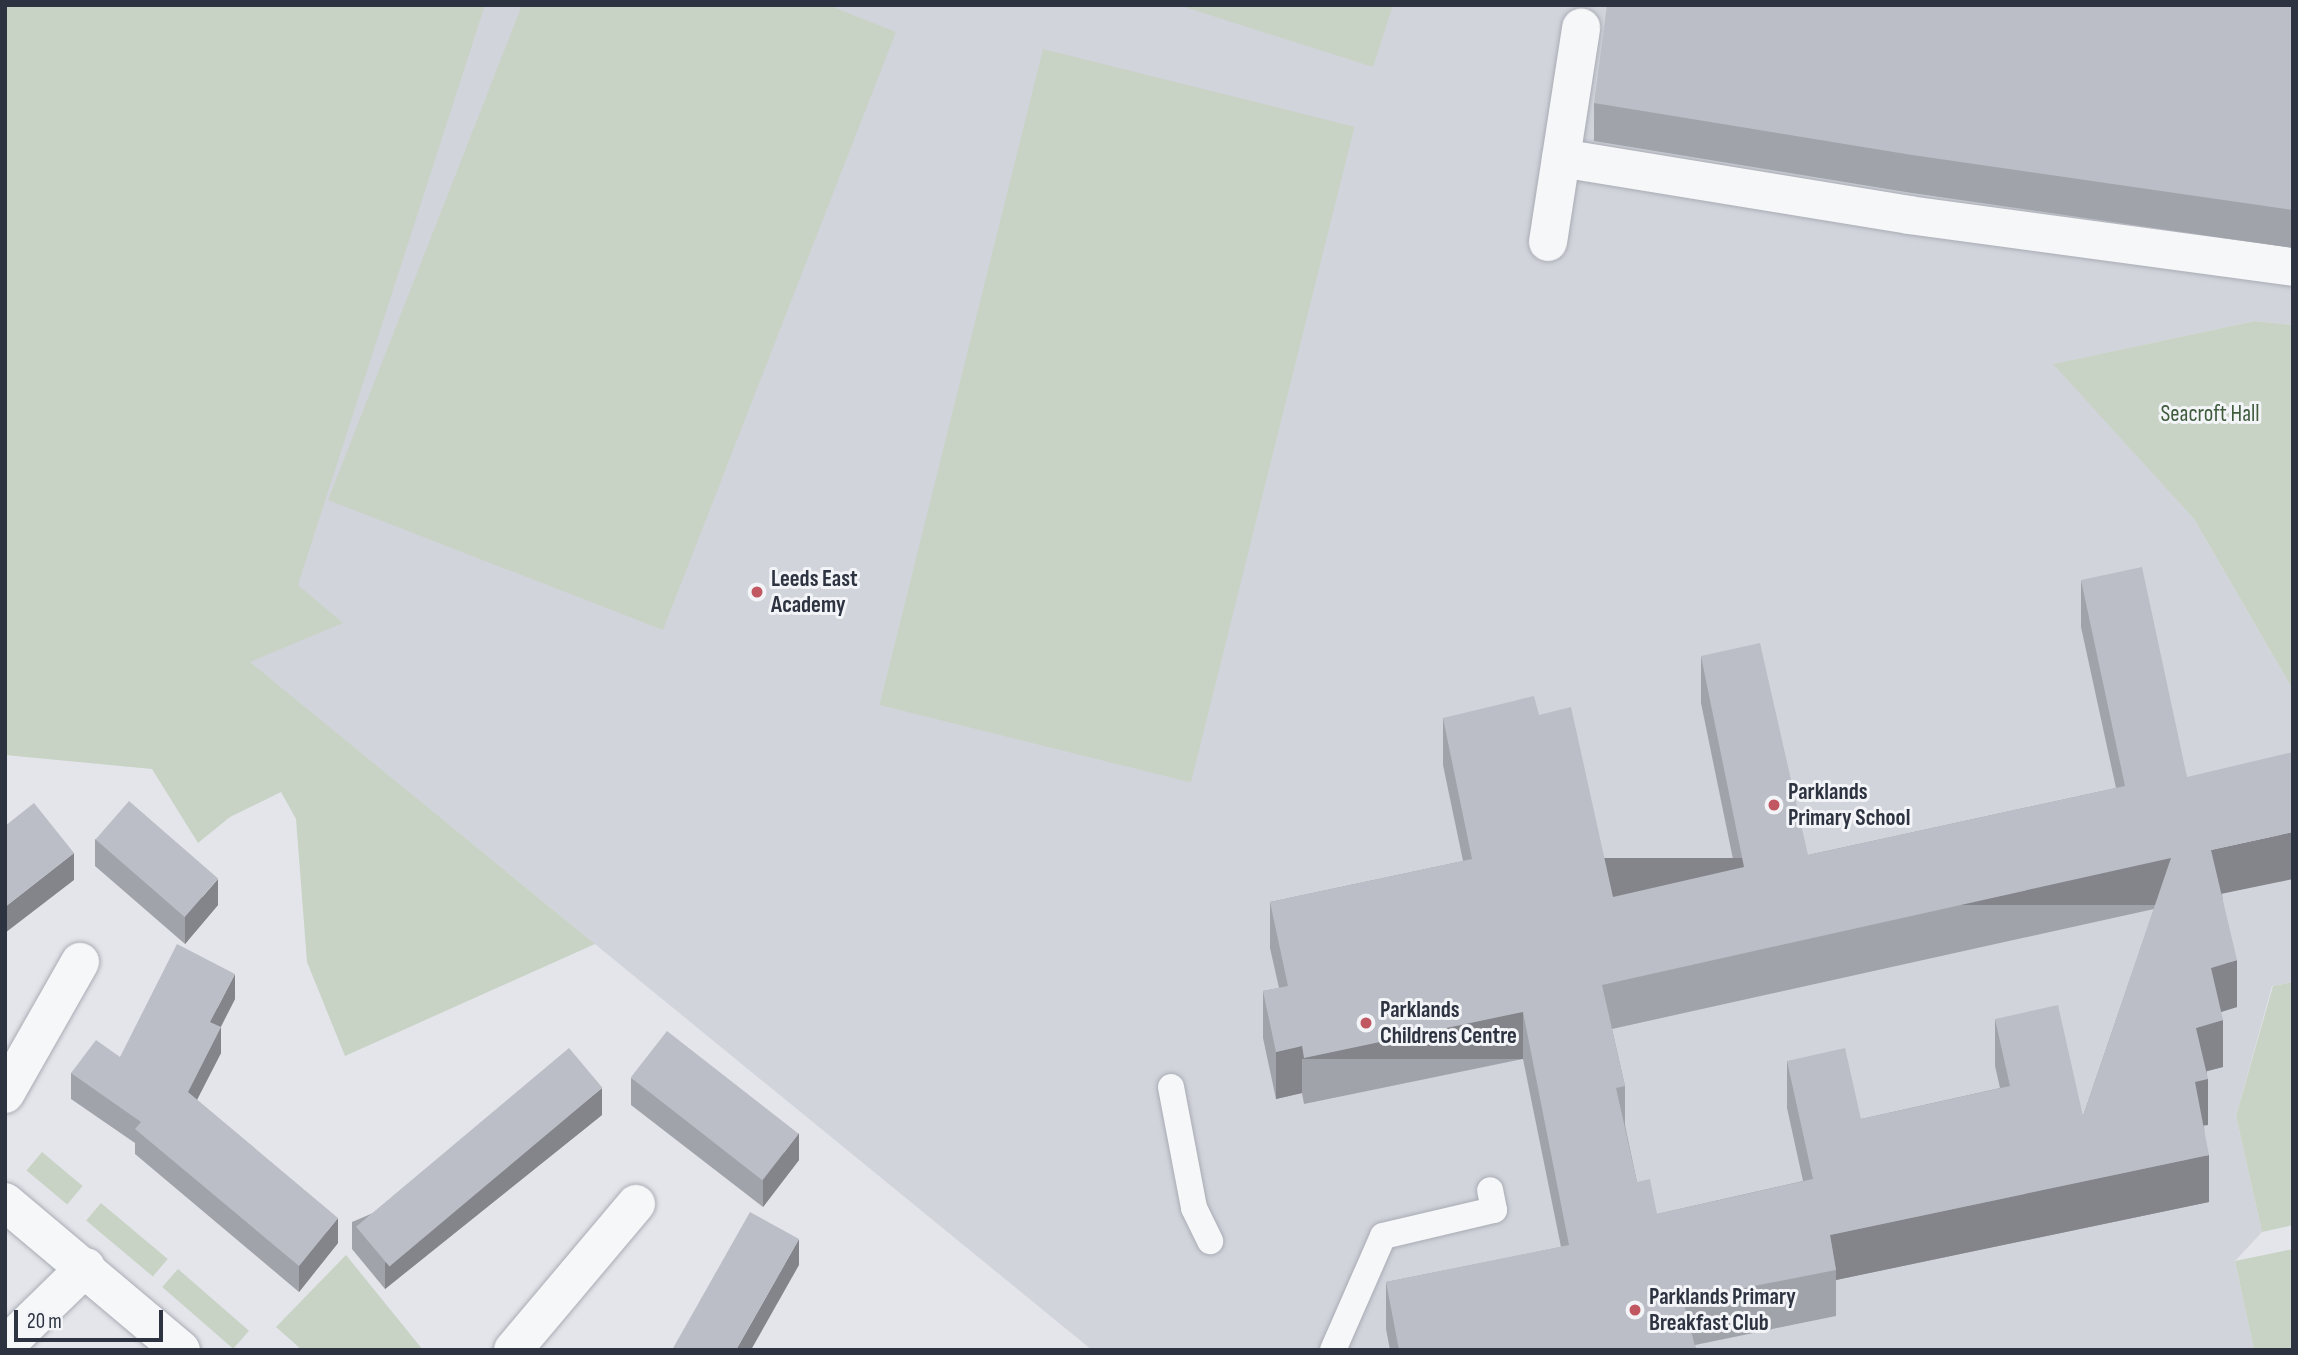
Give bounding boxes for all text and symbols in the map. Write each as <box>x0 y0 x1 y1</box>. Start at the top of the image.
park label: Seacroft Hall <box>2160 400 2260 428</box>
place label: Leeds East Academy <box>771 565 858 619</box>
marker: Leeds East Academy <box>749 584 765 600</box>
place label: Parklands Primary School <box>1788 778 1910 832</box>
marker: Parklands Primary School <box>1766 797 1782 813</box>
place label: Parklands Childrens Centre <box>1380 996 1517 1050</box>
marker: Parklands Childrens Centre <box>1358 1015 1374 1031</box>
place label: Parklands Primary Breakfast Club <box>1649 1283 1796 1337</box>
scale bar <box>18 1296 166 1340</box>
marker: Parklands Primary Breakfast Club <box>1627 1302 1643 1318</box>
text: 20 m <box>27 1309 62 1334</box>

